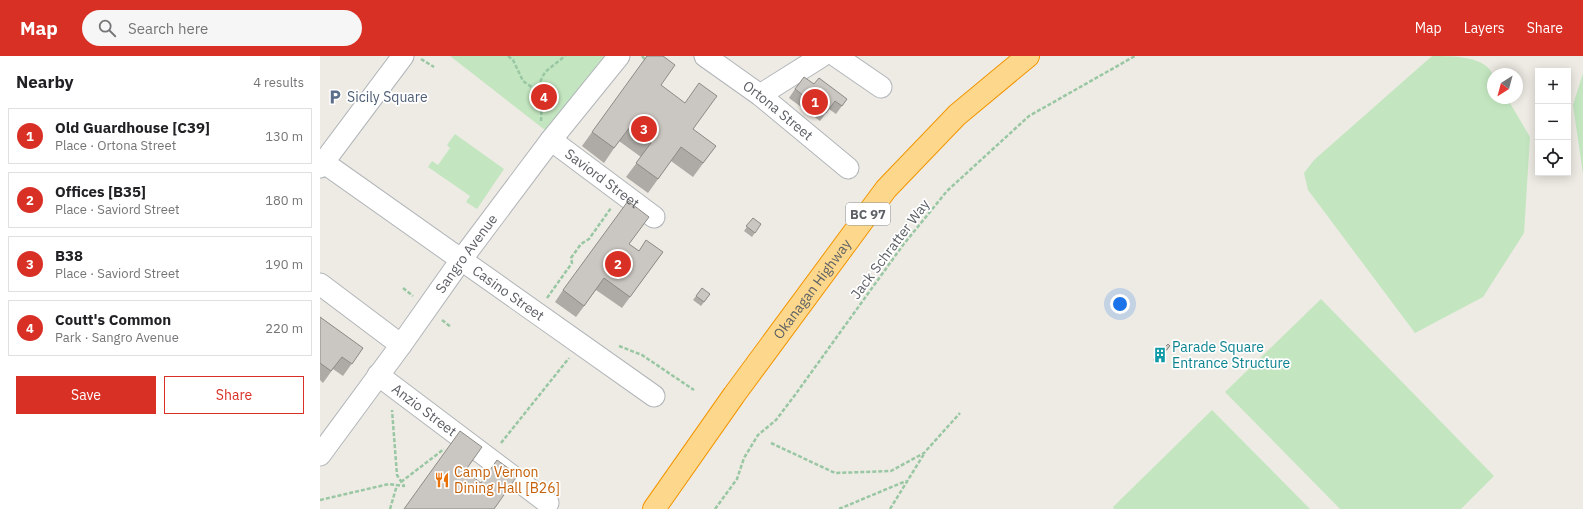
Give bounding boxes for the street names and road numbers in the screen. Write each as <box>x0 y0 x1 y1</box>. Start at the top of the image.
street label: Ortona Street <box>739 77 817 144</box>
street label: Saviord Street <box>561 145 643 212</box>
street label: Jack Schratter Way <box>847 195 933 303</box>
road number: BC 97 <box>846 203 890 225</box>
street label: Sangro Avenue <box>431 210 502 297</box>
street label: Okanagan Highway <box>769 235 855 343</box>
street label: Casino Street <box>469 261 548 325</box>
street label: Anzio Street <box>388 380 460 440</box>

